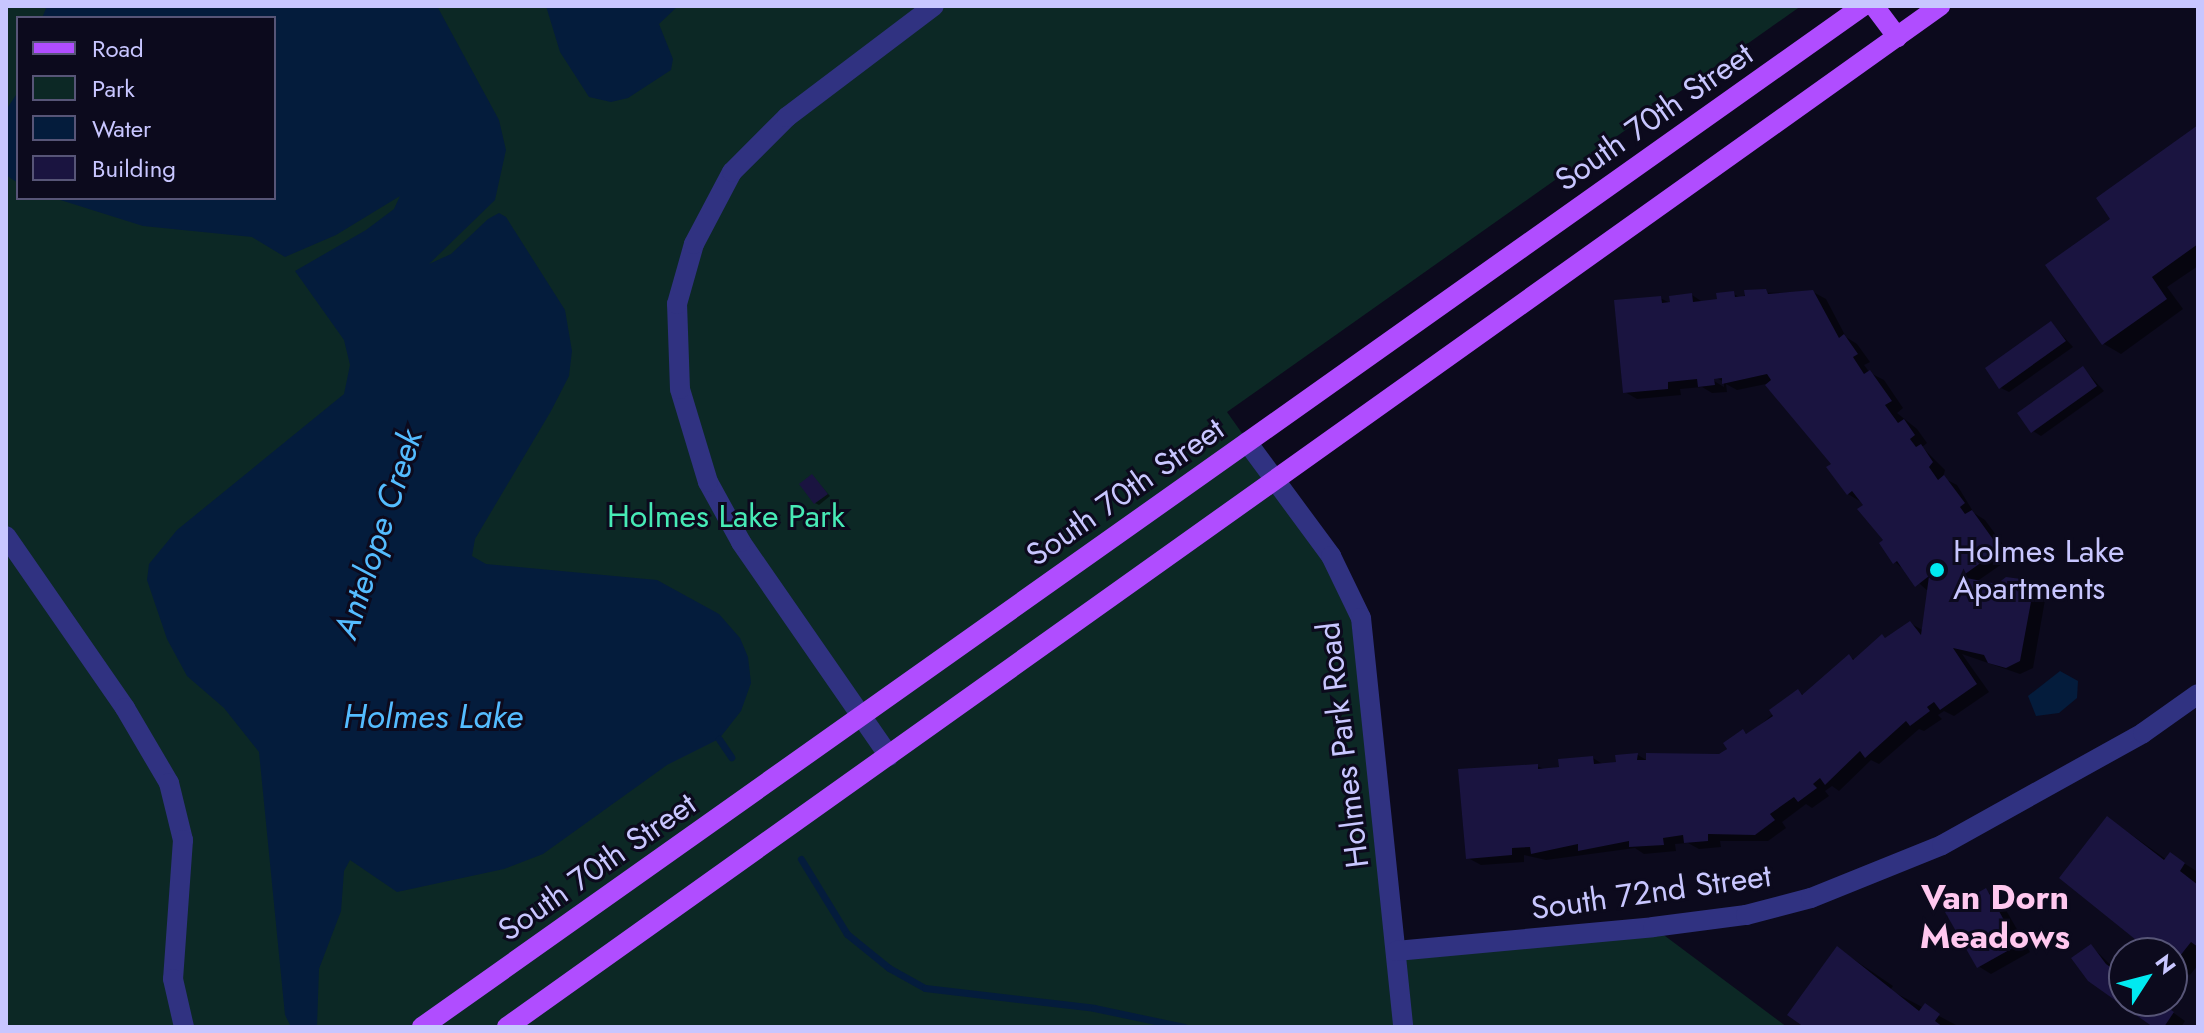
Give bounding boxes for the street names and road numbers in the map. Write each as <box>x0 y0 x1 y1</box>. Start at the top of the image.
street label: South 70th Street <box>1548 35 1760 199</box>
street label: South 70th Street <box>1019 410 1231 574</box>
street label: Holmes Park Road <box>1309 620 1377 870</box>
street label: South 70th Street <box>491 785 703 949</box>
street label: South 72nd Street <box>1529 856 1773 928</box>

